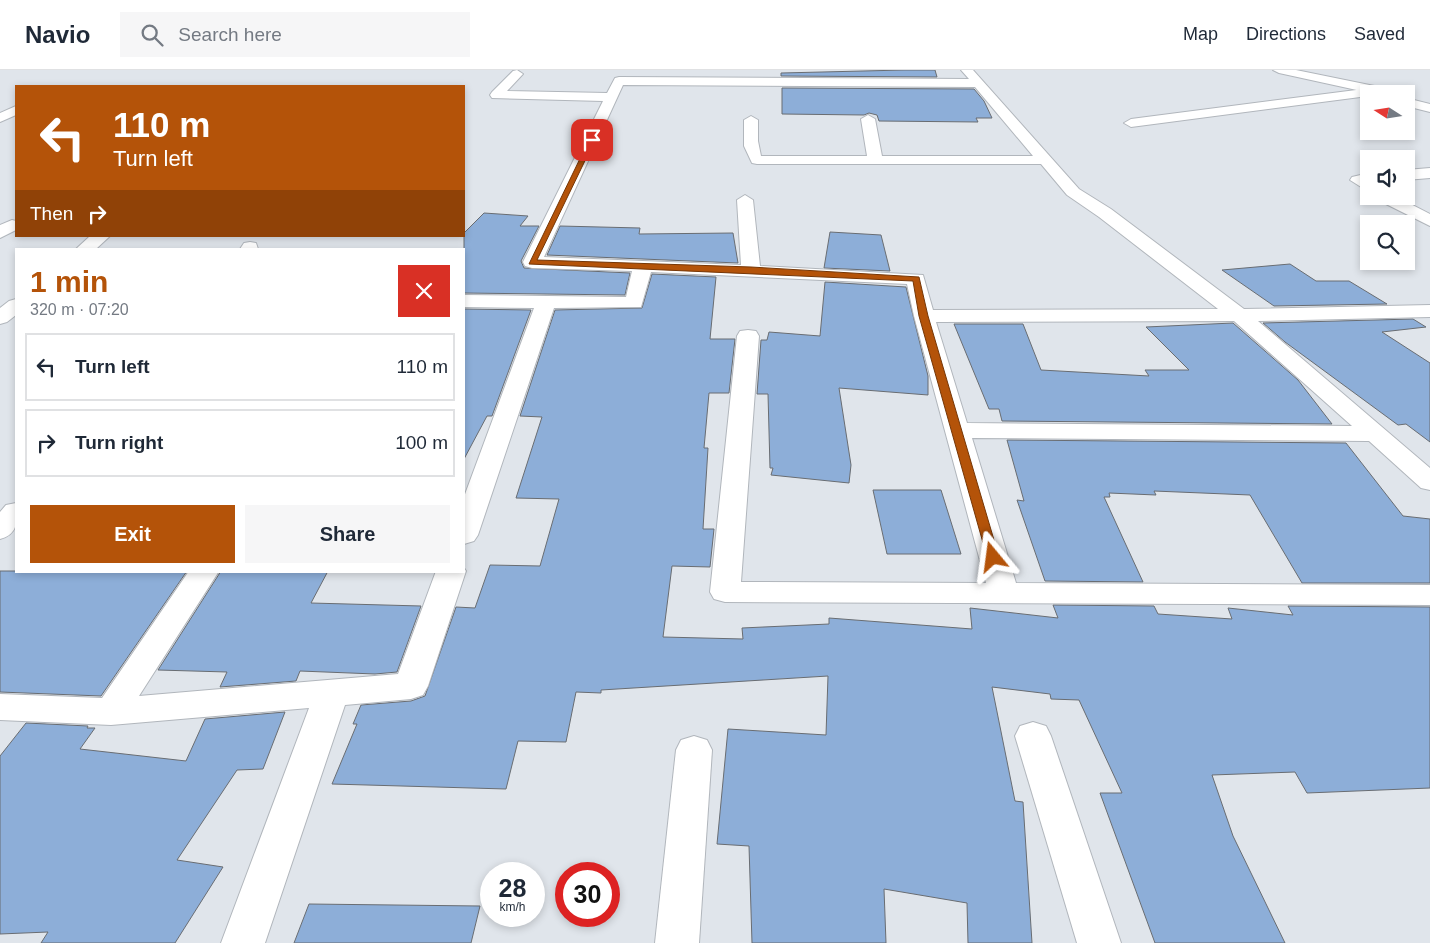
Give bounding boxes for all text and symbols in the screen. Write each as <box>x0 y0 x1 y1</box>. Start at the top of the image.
search box <box>120 12 470 57</box>
text: Navio <box>25 21 90 48</box>
icon: search <box>138 21 166 49</box>
text: Search here <box>178 24 282 45</box>
text: Map <box>1183 24 1218 44</box>
text: Directions <box>1246 24 1326 44</box>
text: Saved <box>1354 24 1405 44</box>
north arrow <box>1360 85 1415 140</box>
map controls <box>1360 85 1415 270</box>
icon: left <box>30 105 95 170</box>
text: 110 m <box>113 105 210 144</box>
pin <box>571 119 613 161</box>
icon: arrive <box>578 126 606 154</box>
text: Turn left <box>113 146 193 171</box>
button: sound <box>1360 150 1415 205</box>
icon: right <box>83 200 111 228</box>
text: Then <box>30 203 73 224</box>
button: search <box>1360 215 1415 270</box>
text: 1 min <box>30 265 108 298</box>
button: close <box>398 265 450 317</box>
text: 320 m · 07:20 <box>30 301 129 318</box>
icon: left <box>32 353 60 381</box>
text: Turn left <box>75 356 150 377</box>
text: 110 m <box>397 356 448 377</box>
icon: right <box>32 429 60 457</box>
text: Turn right <box>75 432 163 453</box>
text: 100 m <box>395 432 448 453</box>
button: Exit <box>30 505 235 563</box>
button: Share <box>245 505 450 563</box>
position arrow <box>966 530 1018 582</box>
speed limit sign: 30 <box>555 862 620 927</box>
text: 28 <box>499 874 526 902</box>
text: km/h <box>499 900 526 914</box>

